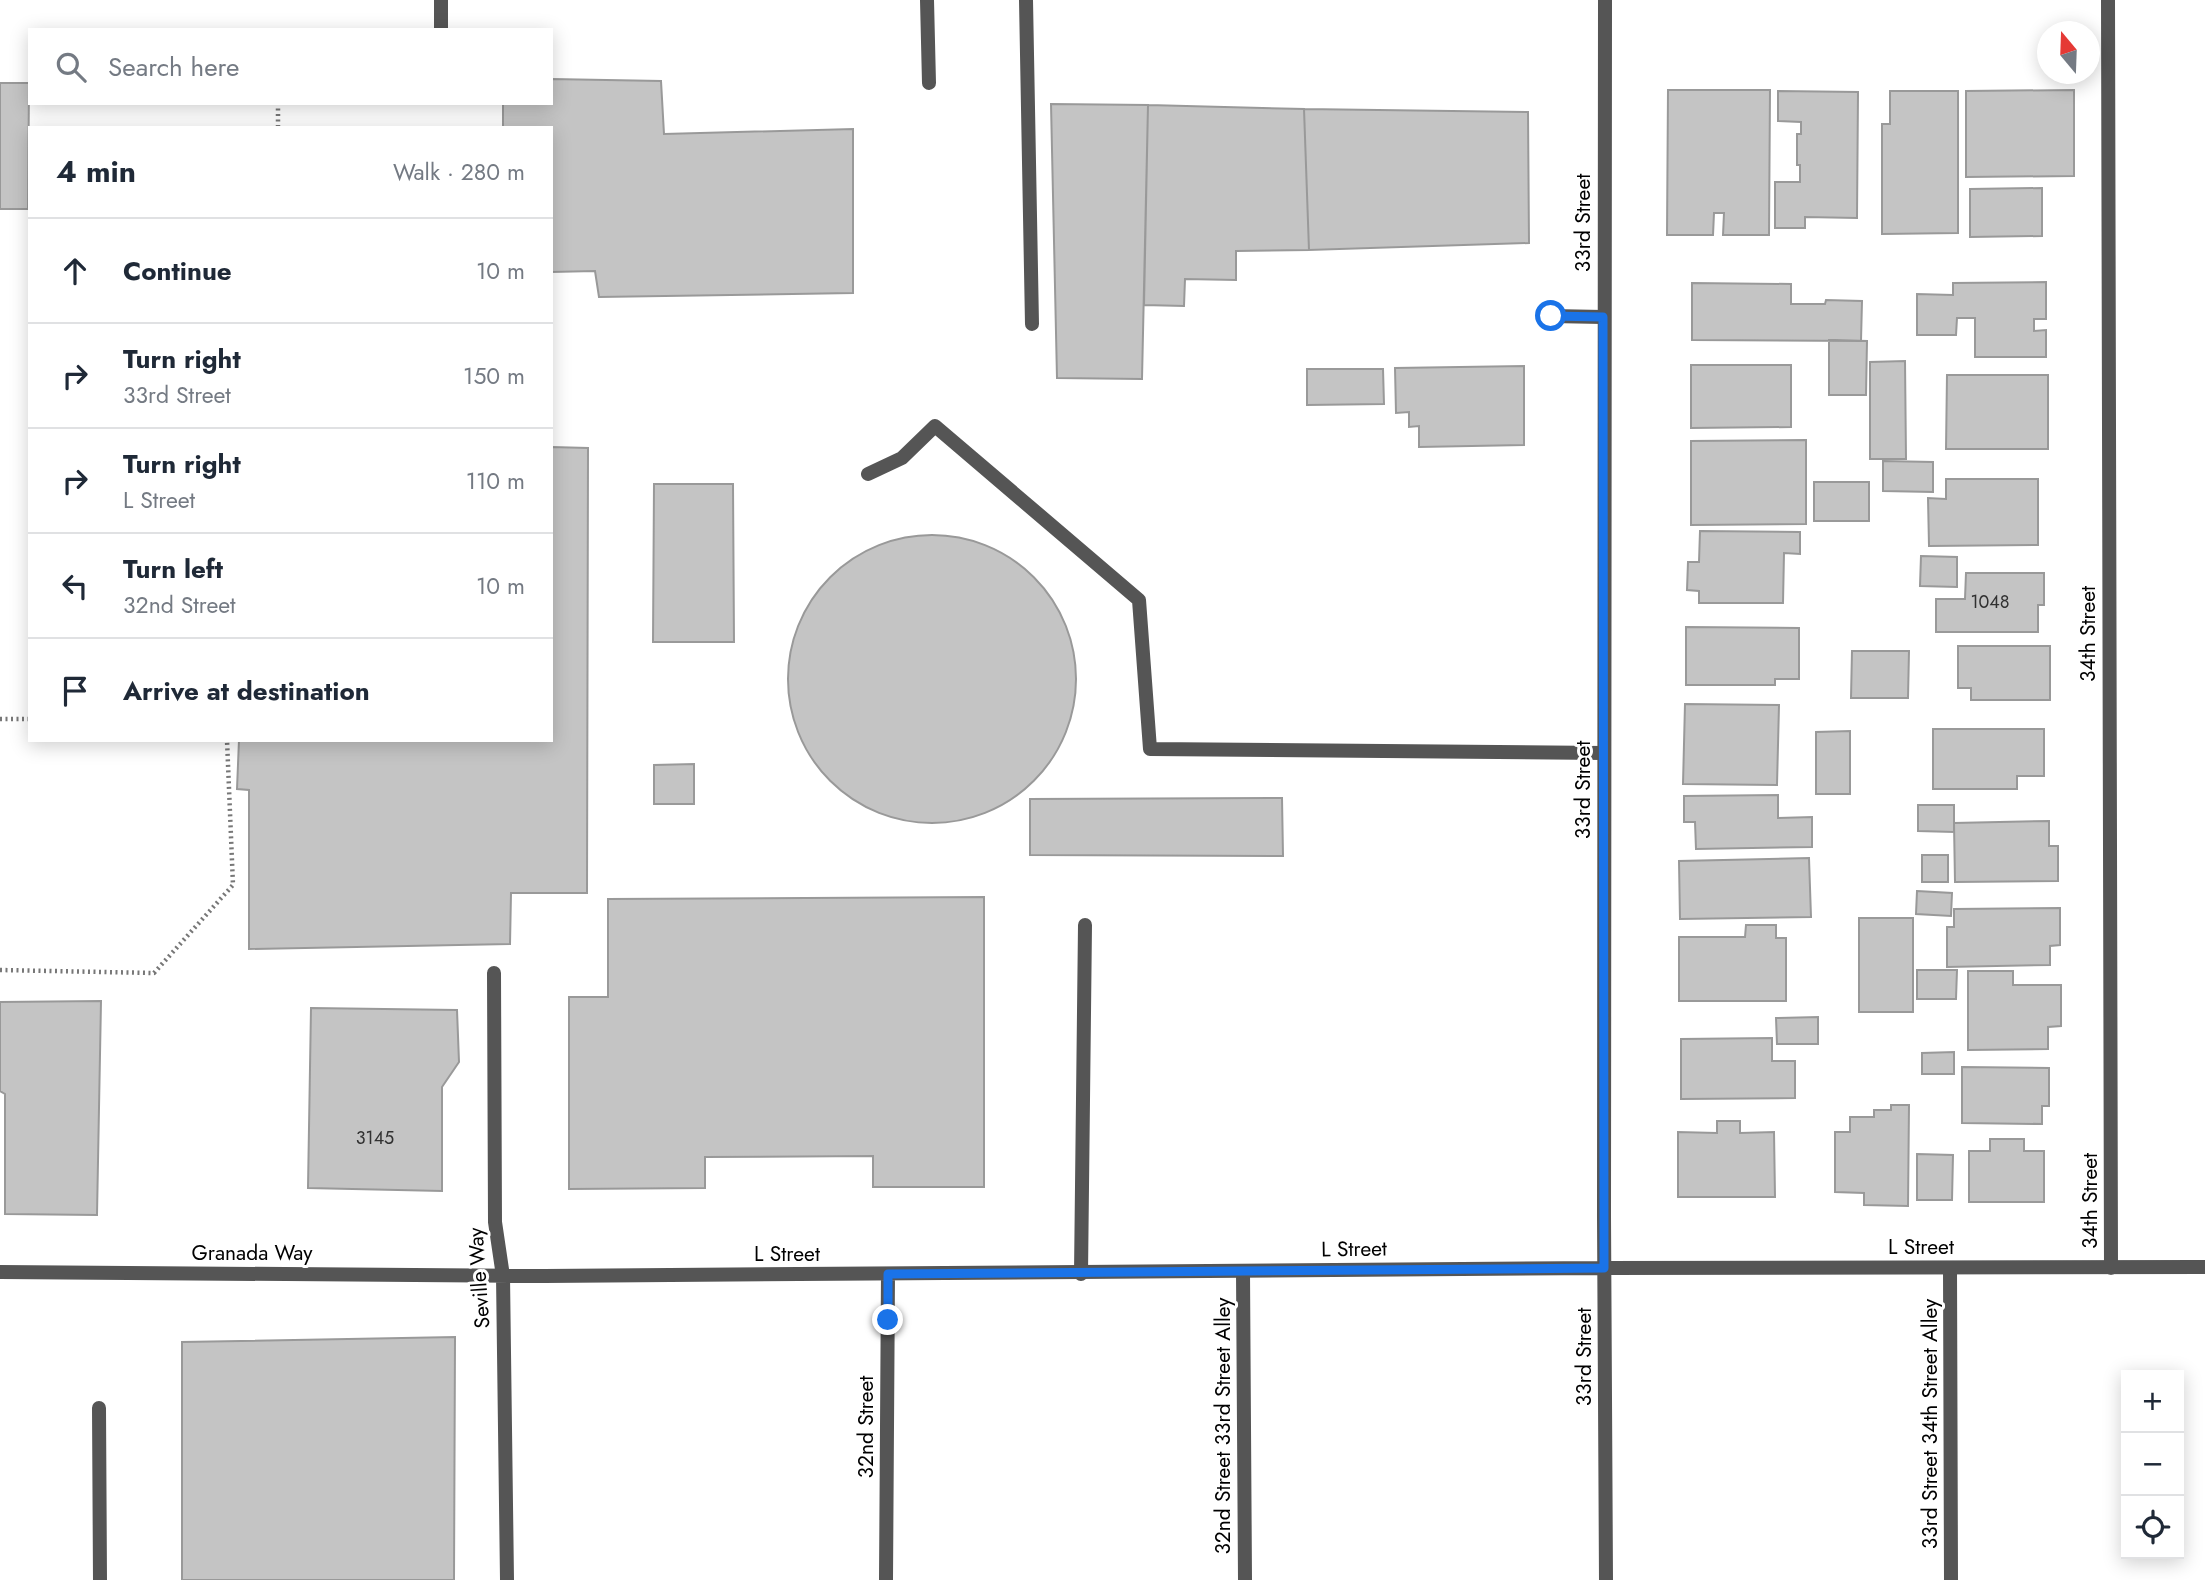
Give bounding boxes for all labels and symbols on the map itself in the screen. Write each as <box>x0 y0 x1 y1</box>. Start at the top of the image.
north arrow <box>2037 21 2100 84</box>
street label: 33rd Street <box>1568 174 1598 272</box>
route start <box>1535 300 1566 331</box>
street label: 34th Street <box>2073 586 2103 682</box>
house number: 1048 <box>1970 589 2010 615</box>
street label: 33rd Street <box>1568 741 1598 839</box>
house number: 3145 <box>356 1125 394 1151</box>
street label: 34th Street <box>2075 1153 2105 1249</box>
street label: Seville Way <box>460 1226 498 1330</box>
street label: L Street <box>1888 1232 1954 1262</box>
street label: L Street <box>1321 1233 1387 1265</box>
street label: Granada Way <box>191 1238 313 1268</box>
street label: L Street <box>754 1239 820 1269</box>
street label: 32nd Street 33rd Street Alley <box>1208 1297 1238 1555</box>
street label: 33rd Street 34th Street Alley <box>1915 1298 1945 1549</box>
route end <box>872 1304 903 1335</box>
street label: 33rd Street <box>1569 1308 1599 1406</box>
street label: 32nd Street <box>851 1376 881 1478</box>

